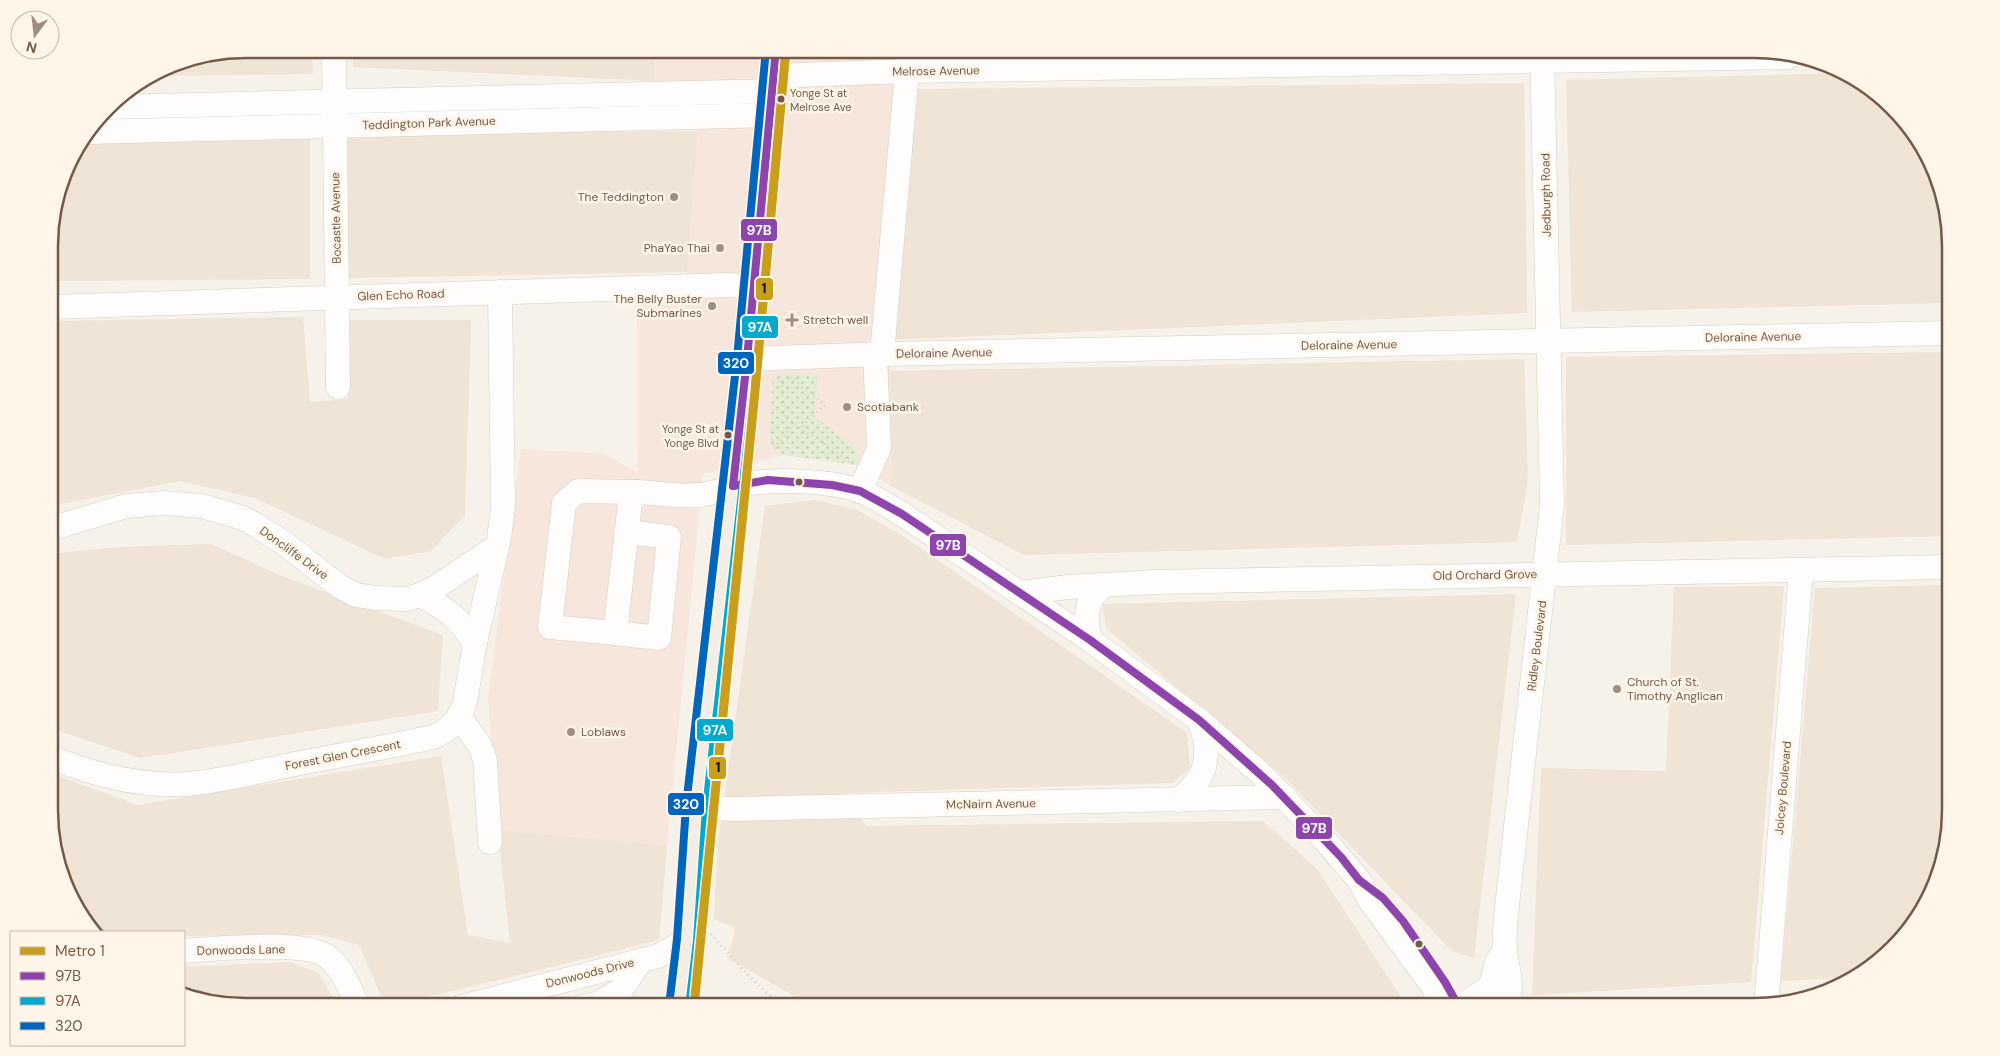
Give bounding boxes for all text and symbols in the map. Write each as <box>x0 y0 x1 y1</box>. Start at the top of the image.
north arrow <box>10 10 60 60</box>
text: N <box>24 38 39 58</box>
street label: Melrose Avenue <box>892 62 980 80</box>
place label: Yonge St at Melrose Ave <box>790 86 852 114</box>
marker: Yonge St at Melrose Ave <box>776 94 786 104</box>
street label: Teddington Park Avenue <box>362 113 496 133</box>
street label: Jedburgh Road <box>1537 153 1555 237</box>
street label: Bocastle Avenue <box>327 172 345 264</box>
place label: The Teddington <box>578 189 664 205</box>
marker: The Teddington <box>668 191 680 203</box>
line badge: 97B <box>740 218 778 242</box>
text: 97B <box>746 221 772 239</box>
place label: PhaYao Thai <box>644 240 710 256</box>
marker: PhaYao Thai <box>714 242 726 254</box>
line badge: 1 <box>755 277 774 301</box>
text: 1 <box>761 279 767 297</box>
street label: Glen Echo Road <box>357 285 445 305</box>
place label: The Belly Buster Submarines <box>613 291 703 321</box>
marker: The Belly Buster Submarines <box>706 300 718 312</box>
place label: Stretch well <box>803 312 868 328</box>
marker: Stretch well <box>785 313 799 327</box>
line badge: 97A <box>741 315 779 339</box>
text: 97A <box>747 318 773 336</box>
street label: Deloraine Avenue <box>1705 328 1802 346</box>
street label: Deloraine Avenue <box>1301 336 1398 354</box>
street label: Deloraine Avenue <box>896 344 993 362</box>
line badge: 320 <box>717 351 755 375</box>
text: 320 <box>723 354 749 372</box>
place label: Scotiabank <box>857 399 919 415</box>
marker: Scotiabank <box>841 401 853 413</box>
place label: Yonge St at Yonge Blvd <box>662 422 719 450</box>
marker: Yonge St at Yonge Blvd <box>723 430 733 440</box>
unlabelled marker <box>794 477 804 487</box>
street label: Doncliffe Drive <box>257 523 332 583</box>
line badge: 97B <box>929 533 967 557</box>
text: 97B <box>935 536 961 554</box>
street label: Old Orchard Grove <box>1433 566 1537 584</box>
street label: Ridley Boulevard <box>1523 600 1551 692</box>
place label: Church of St. Timothy Anglican <box>1627 674 1723 704</box>
marker: Church of St. Timothy Anglican <box>1611 683 1623 695</box>
line badge: 97A <box>696 718 734 742</box>
text: 97A <box>702 721 728 739</box>
place label: Loblaws <box>581 724 626 740</box>
marker: Loblaws <box>565 726 577 738</box>
street label: Forest Glen Crescent <box>284 736 403 774</box>
street label: Joicey Boulevard <box>1771 740 1795 836</box>
line badge: 1 <box>708 756 727 780</box>
text: 1 <box>715 758 721 776</box>
line badge: 320 <box>667 792 705 816</box>
text: 320 <box>673 795 699 813</box>
street label: McNairn Avenue <box>946 795 1036 813</box>
line badge: 97B <box>1295 816 1333 840</box>
text: 97B <box>1301 819 1327 837</box>
legend <box>10 931 185 1046</box>
unlabelled marker <box>1414 939 1424 949</box>
text: Metro 1 <box>55 941 105 961</box>
street label: Donwoods Lane <box>197 941 286 959</box>
street label: Donwoods Drive <box>544 954 636 992</box>
text: 97B <box>55 966 81 986</box>
text: 97A <box>55 991 81 1011</box>
text: 320 <box>55 1016 83 1036</box>

